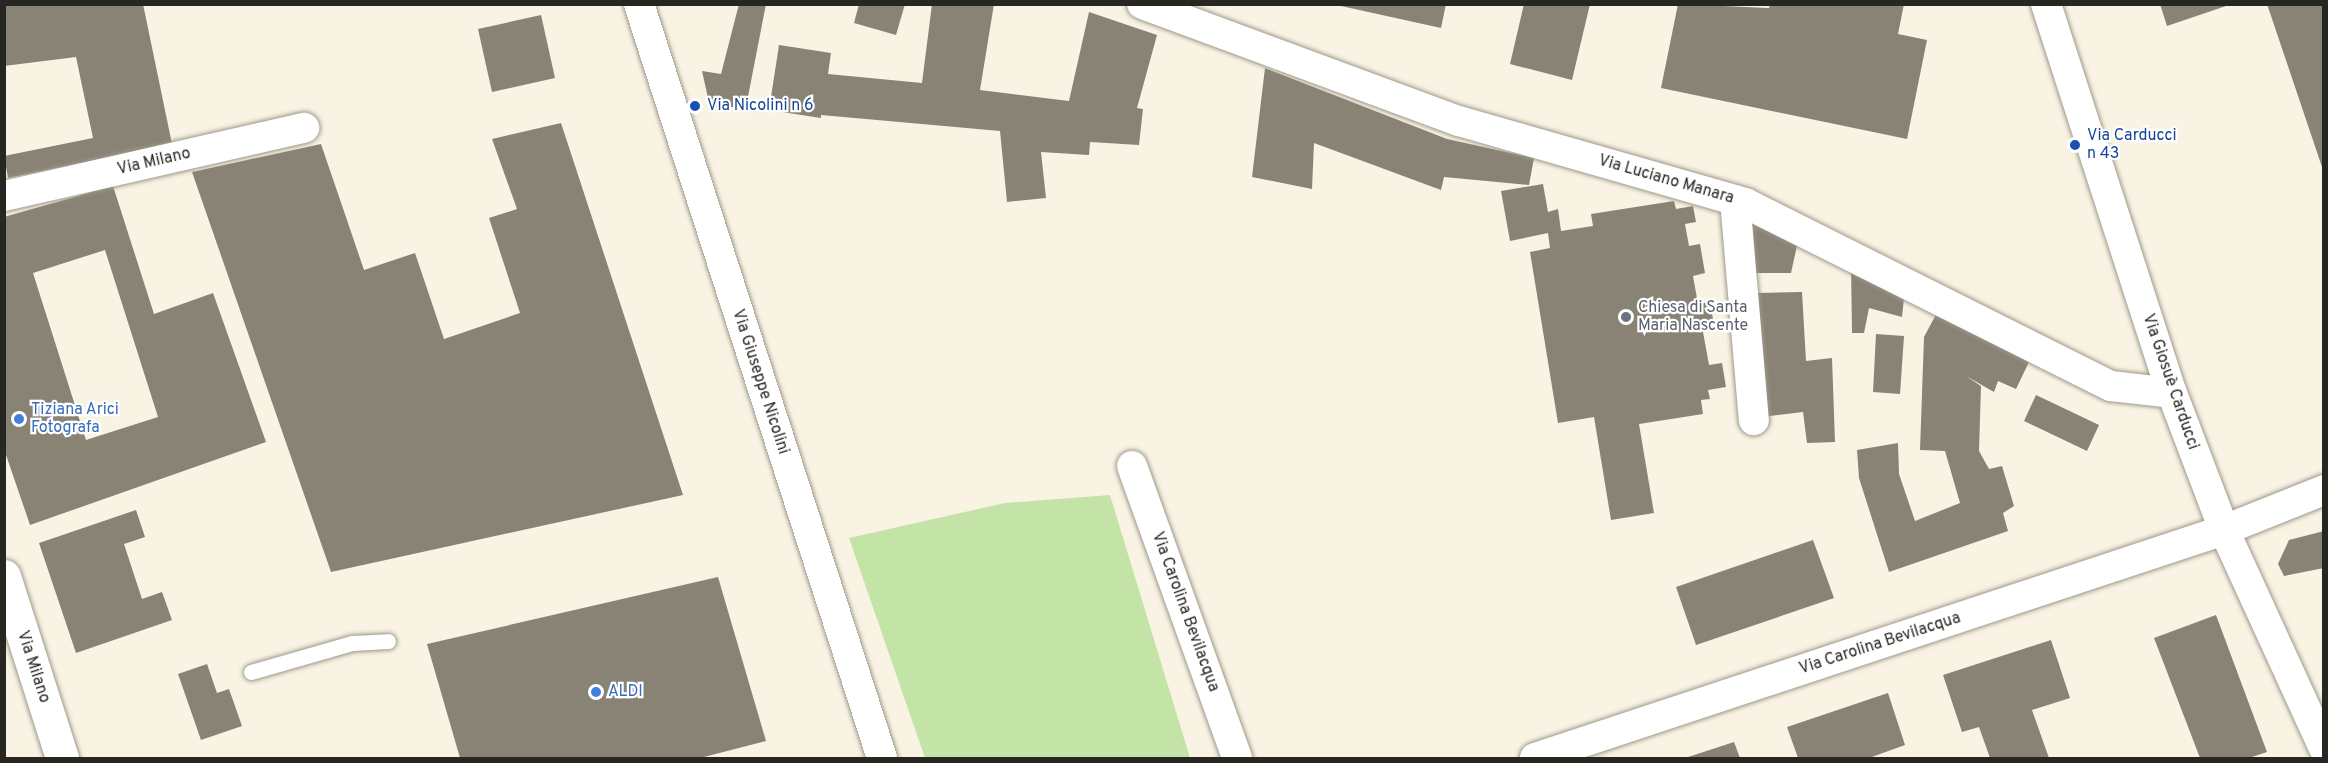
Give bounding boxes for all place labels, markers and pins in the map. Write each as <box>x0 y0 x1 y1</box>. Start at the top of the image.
place label: Via Nicolini n 6 <box>707 96 814 116</box>
marker: Via Nicolini n 6 <box>688 99 702 113</box>
place label: Via Carducci n 43 <box>2087 126 2177 164</box>
marker: Via Carducci n 43 <box>2068 138 2082 152</box>
place label: Chiesa di Santa Maria Nascente <box>1638 298 1748 336</box>
marker: Chiesa di Santa Maria Nascente <box>1619 310 1633 324</box>
place label: Tiziana Arici Fotografa <box>31 400 120 438</box>
marker: Tiziana Arici Fotografa <box>12 412 26 426</box>
place label: ALDI <box>608 682 643 702</box>
marker: ALDI <box>589 685 603 699</box>

